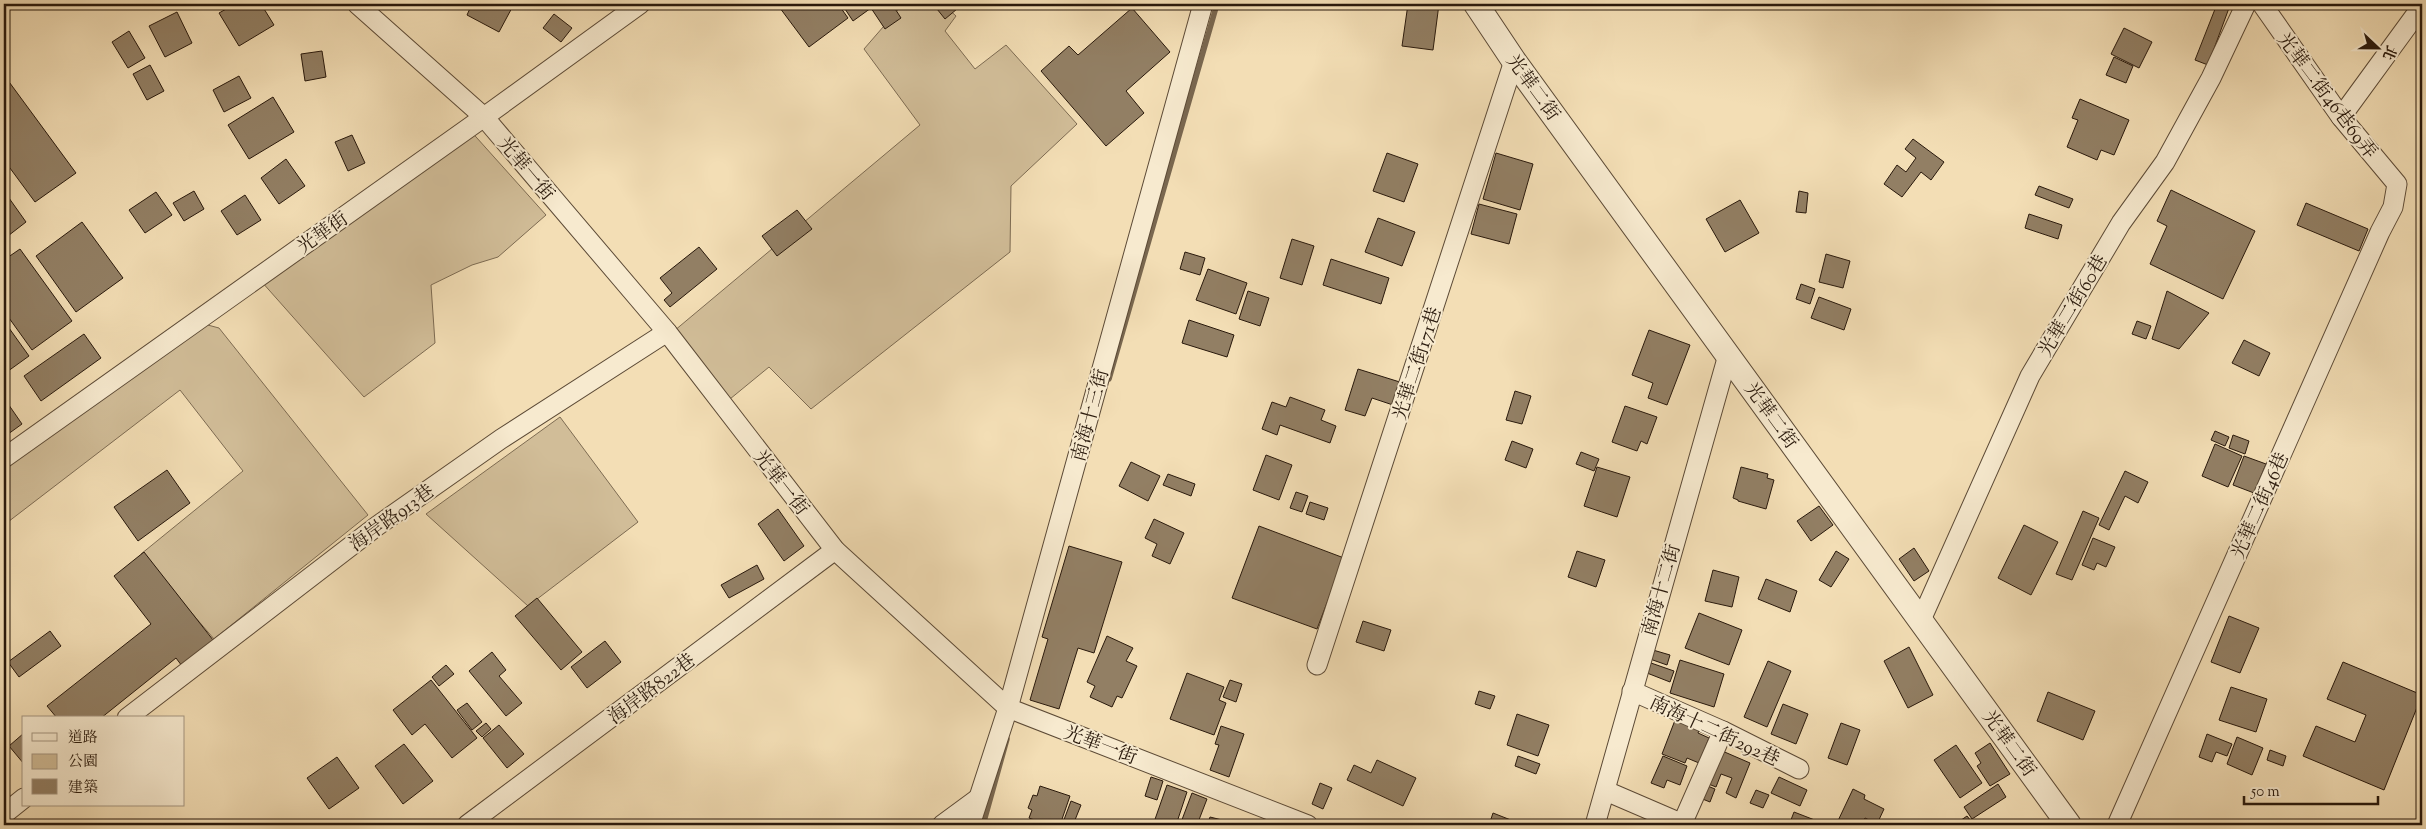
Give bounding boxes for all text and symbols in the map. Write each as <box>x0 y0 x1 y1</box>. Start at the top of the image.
north arrow <box>2354 22 2404 72</box>
street label: 光華二街46巷69弄 <box>2270 28 2382 165</box>
text: 北 <box>2376 42 2400 62</box>
street label: 光華二街 <box>1499 50 1565 127</box>
street label: 光華一街 <box>490 132 560 207</box>
street label: 光華街 <box>292 207 355 261</box>
street label: 光華二街60巷 <box>2033 250 2115 362</box>
street label: 光華二街171巷 <box>1387 304 1449 424</box>
street label: 南海十三街 <box>1066 366 1117 465</box>
street label: 光華二街 <box>1737 378 1803 455</box>
street label: 光華一街 <box>746 445 814 522</box>
street label: 光華二街46巷 <box>2226 449 2297 564</box>
street label: 海岸路913巷 <box>344 479 441 559</box>
street label: 南海十二街 <box>1636 541 1688 640</box>
street label: 海岸路822巷 <box>603 648 702 732</box>
street label: 南海十二街292巷 <box>1644 690 1784 774</box>
street label: 光華二街 <box>1975 706 2041 783</box>
legend <box>22 716 185 806</box>
street label: 光華一街 <box>1060 720 1140 773</box>
text: 道路 <box>68 728 98 749</box>
text: 公園 <box>68 752 98 773</box>
scale bar <box>2244 774 2377 806</box>
text: 建築 <box>68 778 98 799</box>
text: 50 m <box>2250 782 2280 803</box>

